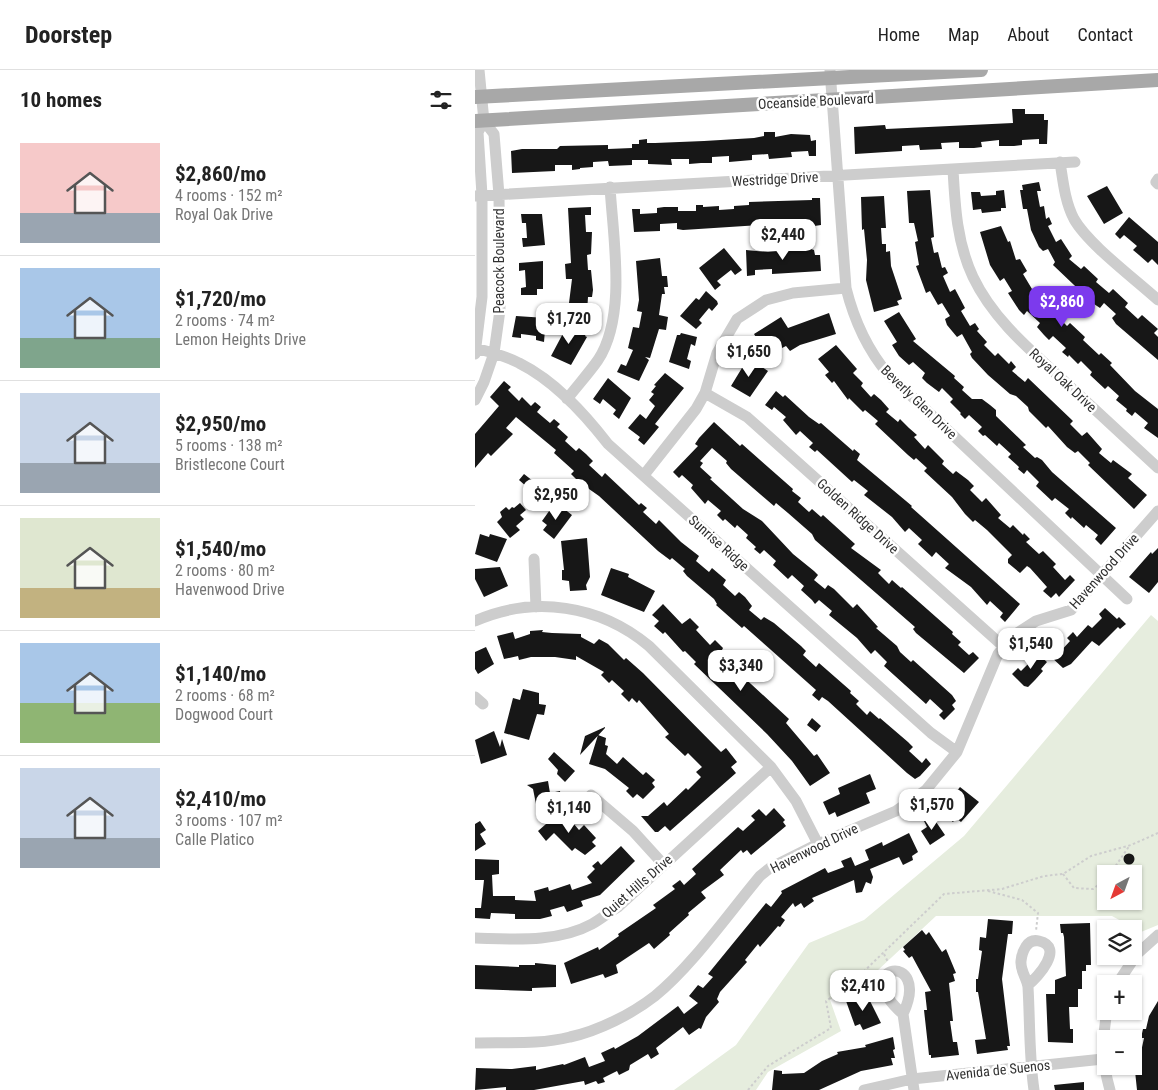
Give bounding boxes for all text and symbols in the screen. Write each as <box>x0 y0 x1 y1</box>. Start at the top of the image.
text: Doorstep <box>25 21 112 49</box>
text: Home <box>878 24 920 45</box>
text: Map <box>948 24 979 45</box>
text: About <box>1007 24 1049 45</box>
text: Contact <box>1077 24 1133 45</box>
icon: filters <box>427 86 455 114</box>
text: 10 homes <box>20 88 102 112</box>
street label: Oceanside Boulevard <box>758 90 874 112</box>
text: $2,860/mo <box>175 162 266 186</box>
icon: home <box>60 163 120 223</box>
street label: Westridge Drive <box>731 169 819 189</box>
text: 4 rooms · 152 m² <box>175 186 283 205</box>
text: Royal Oak Drive <box>175 205 273 224</box>
street label: Peacock Boulevard <box>491 208 507 314</box>
pin: $2,440 <box>742 218 824 261</box>
text: $2,440 <box>761 225 805 244</box>
pin: $2,860 <box>1021 286 1103 328</box>
text: $1,720/mo <box>175 287 266 311</box>
icon: home <box>60 288 120 348</box>
text: $2,860 <box>1040 292 1084 311</box>
pin: $1,720 <box>528 302 610 345</box>
text: $1,720 <box>547 309 591 328</box>
text: 2 rooms · 74 m² <box>175 311 275 330</box>
text: Lemon Heights Drive <box>175 330 306 349</box>
pin: $1,650 <box>708 336 790 378</box>
text: $1,650 <box>727 342 771 361</box>
street label: Royal Oak Drive <box>1026 345 1100 415</box>
street label: Beverly Glen Drive <box>878 362 961 442</box>
text: $2,950/mo <box>175 412 266 436</box>
icon: home <box>60 413 120 473</box>
text: 5 rooms · 138 m² <box>175 436 283 455</box>
text: Bristlecone Court <box>175 455 285 474</box>
street label: Golden Ridge Drive <box>814 475 902 557</box>
pin: $2,950 <box>515 478 597 521</box>
text: $2,950 <box>534 485 578 504</box>
street label: Sunrise Ridge <box>686 512 753 574</box>
street label: Havenwood Drive <box>1066 530 1142 612</box>
text: $1,540/mo <box>175 537 266 561</box>
icon: home <box>60 538 120 598</box>
text: 2 rooms · 80 m² <box>175 561 275 580</box>
text: Havenwood Drive <box>175 580 284 599</box>
pin: $1,540 <box>990 628 1072 670</box>
text: $1,540 <box>1009 634 1053 653</box>
pin: $3,340 <box>700 650 782 692</box>
text: $3,340 <box>719 656 763 675</box>
text: $1,140/mo <box>175 662 266 686</box>
icon: home <box>60 663 120 723</box>
text: 2 rooms · 68 m² <box>175 686 275 705</box>
text: Dogwood Court <box>175 705 273 724</box>
text: $2,410/mo <box>175 787 266 811</box>
icon: home <box>60 788 120 848</box>
pin: $1,570 <box>891 788 973 831</box>
pin: $1,140 <box>528 792 610 834</box>
text: $1,570 <box>910 795 954 814</box>
text: $1,140 <box>547 798 591 817</box>
text: 3 rooms · 107 m² <box>175 811 283 830</box>
street label: Havenwood Drive <box>767 820 861 876</box>
text: Calle Platico <box>175 830 254 849</box>
street label: Quiet Hills Drive <box>598 851 676 921</box>
north arrow <box>1097 865 1143 910</box>
map controls <box>1097 865 1142 1075</box>
button: layers <box>1097 920 1142 965</box>
pin: $2,410 <box>822 970 904 1012</box>
button: + <box>1097 975 1142 1020</box>
text: $2,410 <box>841 976 885 995</box>
button: − <box>1097 1030 1142 1075</box>
street label: Avenida de Suenos <box>945 1057 1051 1083</box>

